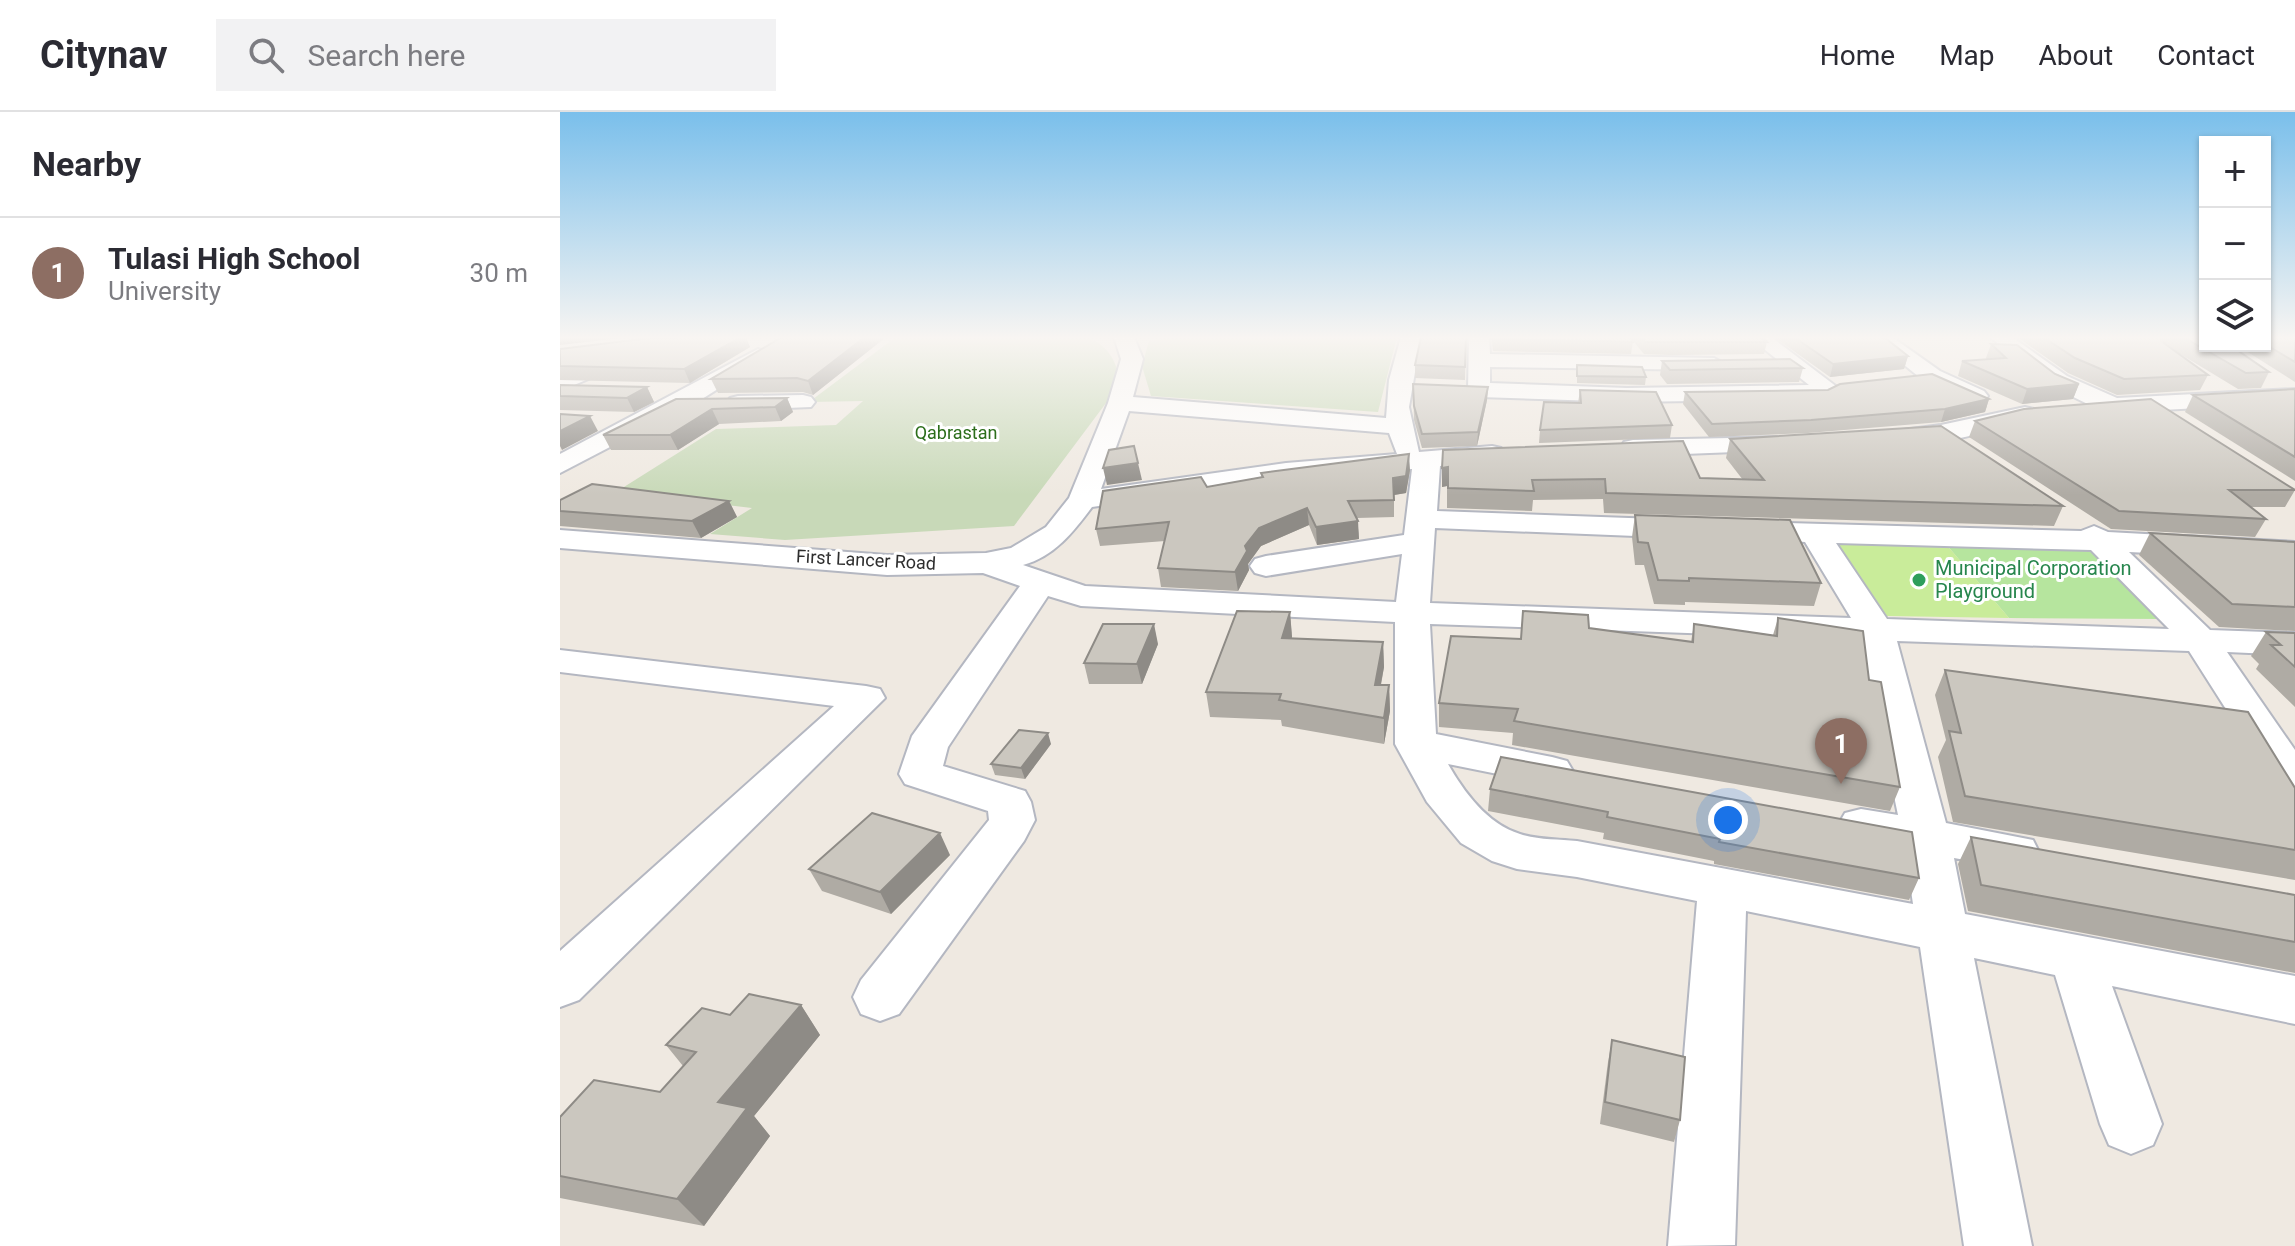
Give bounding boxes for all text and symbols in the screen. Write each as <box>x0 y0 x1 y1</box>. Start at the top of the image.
search box <box>216 19 776 91</box>
text: Citynav <box>40 33 168 77</box>
icon: search <box>244 33 288 77</box>
text: Search here <box>308 38 465 73</box>
text: Home <box>1820 39 1895 72</box>
text: Map <box>1939 39 1995 72</box>
text: About <box>2039 39 2113 72</box>
text: Contact <box>2157 39 2255 72</box>
map controls <box>2199 136 2271 352</box>
button: + <box>2199 136 2271 208</box>
text: Nearby <box>32 144 141 184</box>
button: − <box>2199 208 2271 280</box>
text: Tulasi High School <box>108 241 360 276</box>
text: 1 <box>51 258 65 288</box>
text: 30 m <box>470 258 528 288</box>
text: University <box>108 276 221 306</box>
button: layers <box>2199 280 2271 352</box>
park label: Qabrastan <box>915 422 997 443</box>
street label: First Lancer Road <box>795 545 937 574</box>
place label: Municipal Corporation Playground <box>1935 556 2132 603</box>
marker: Municipal Corporation Playground <box>1910 571 1928 589</box>
pin: 1 <box>1815 718 1867 784</box>
your location <box>1708 800 1748 840</box>

